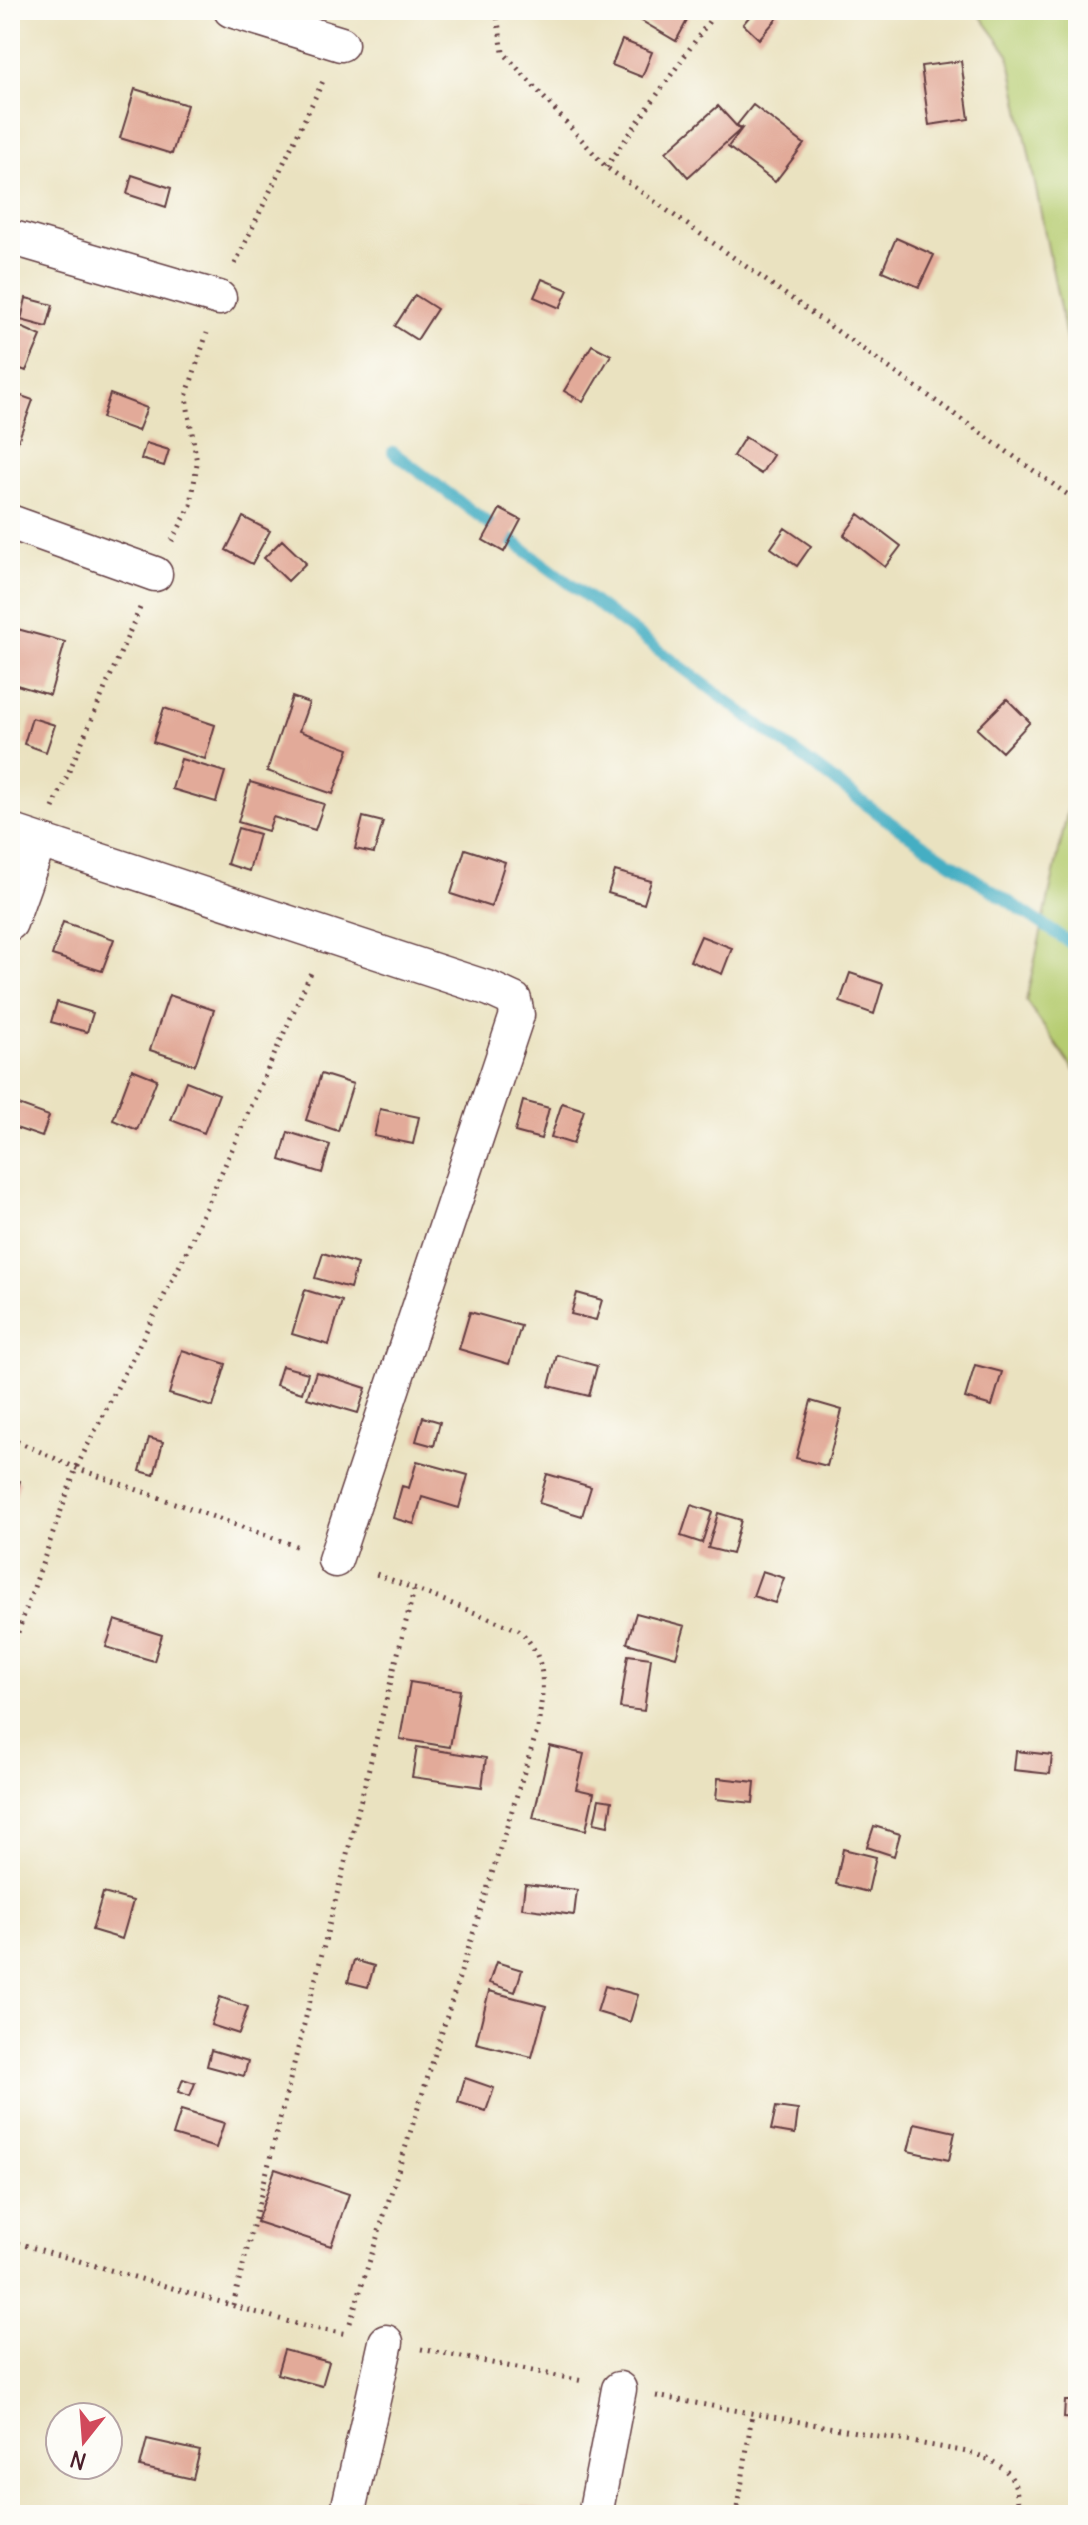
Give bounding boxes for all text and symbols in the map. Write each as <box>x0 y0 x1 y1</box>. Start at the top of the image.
north arrow <box>44 2401 124 2481</box>
text: N <box>67 2445 90 2476</box>

